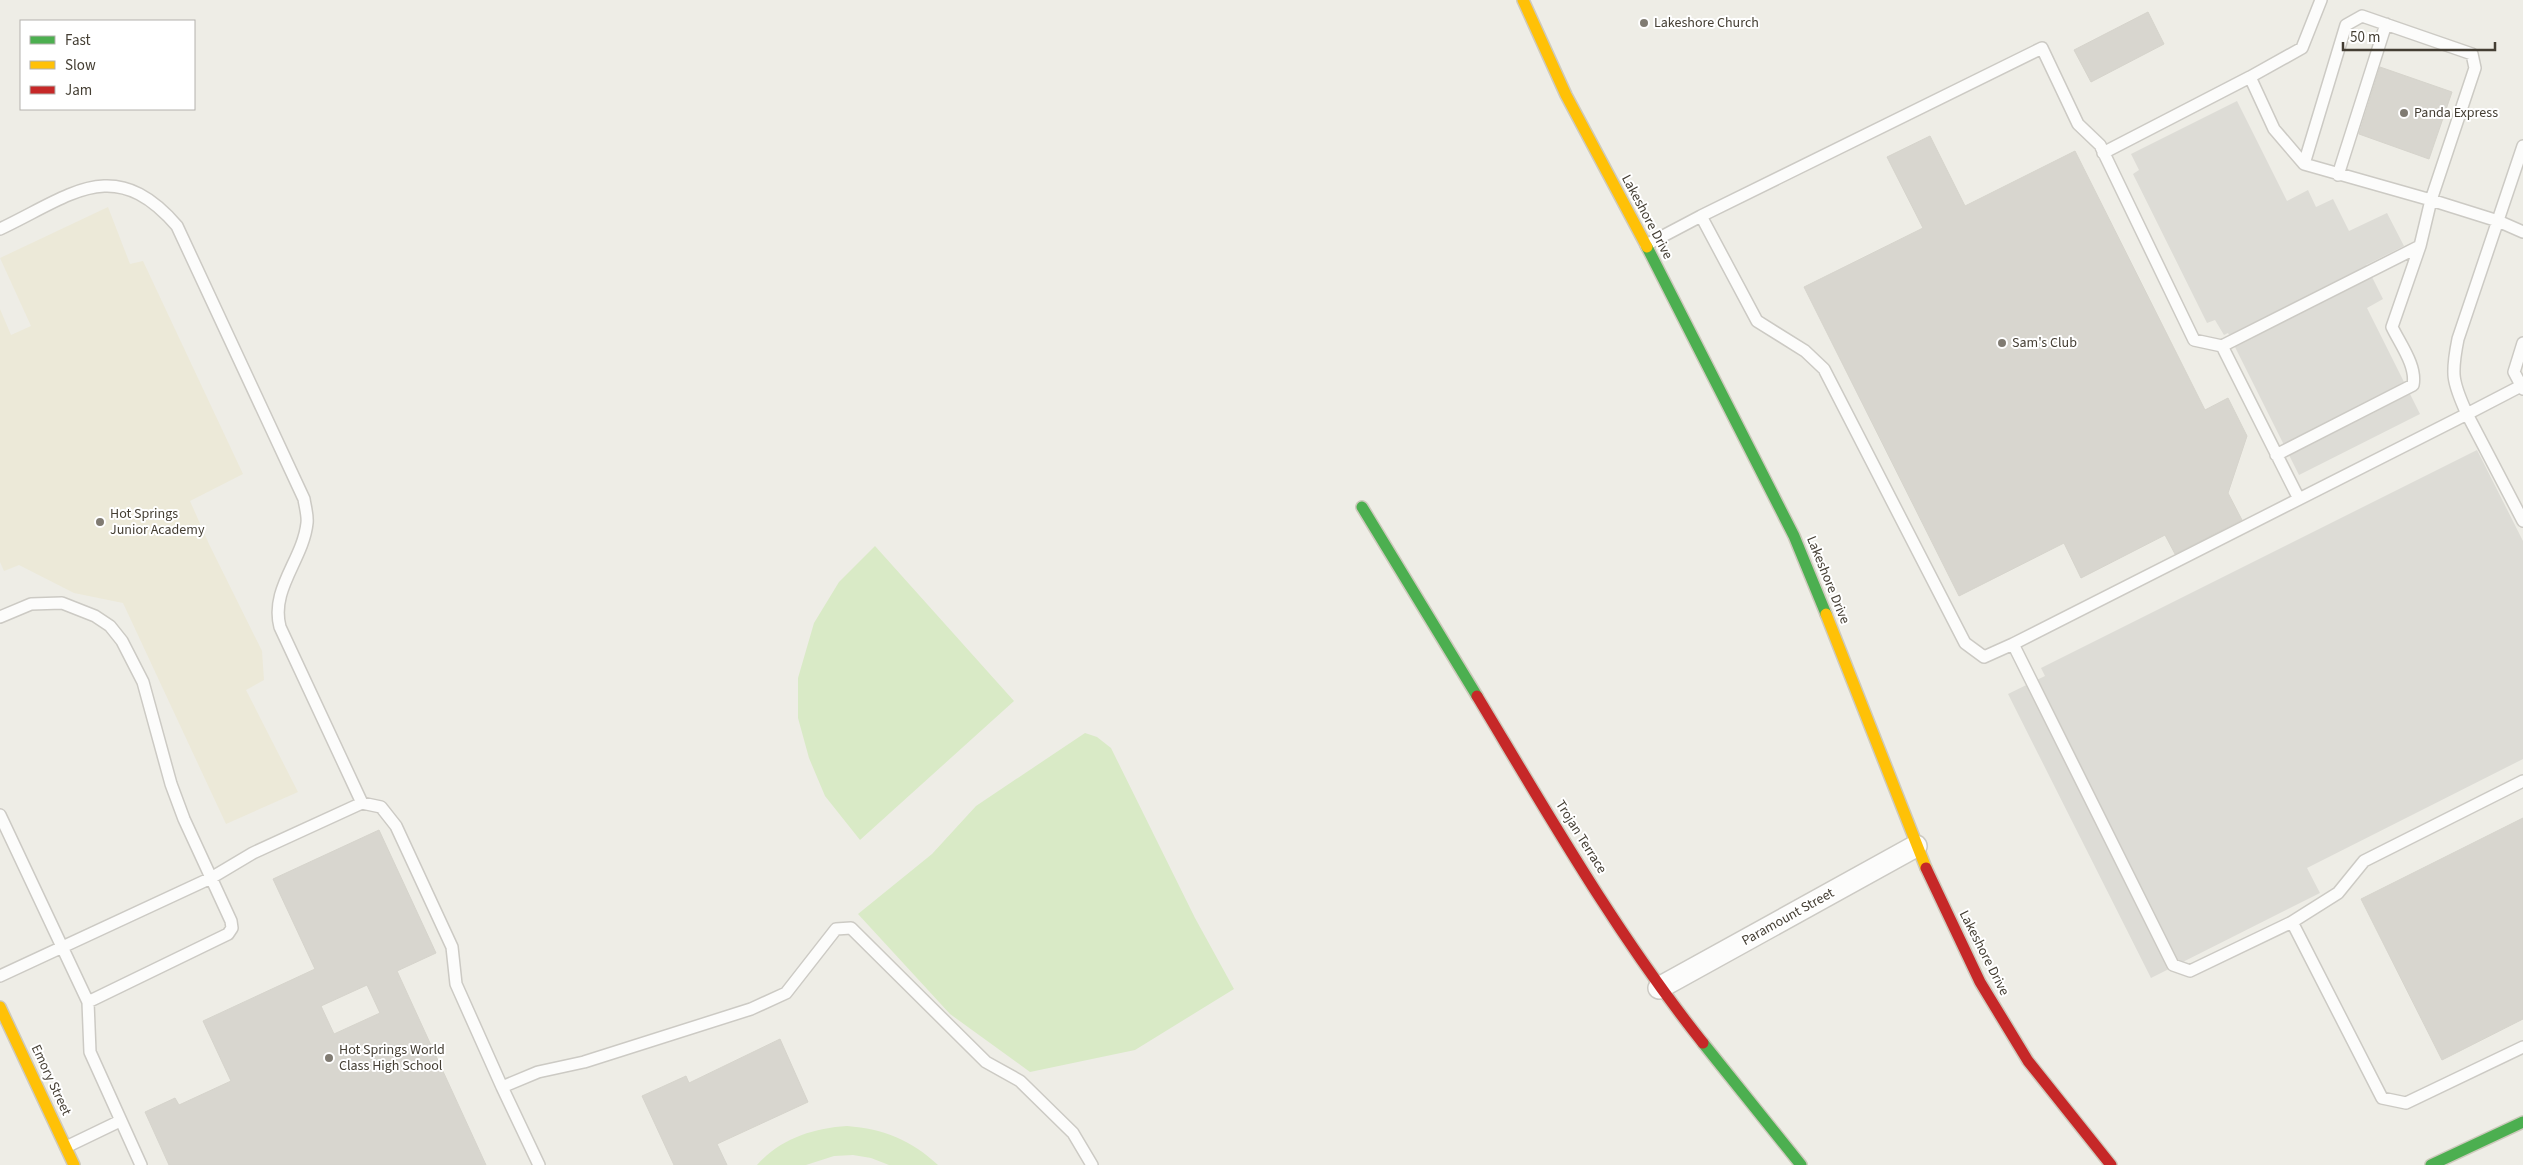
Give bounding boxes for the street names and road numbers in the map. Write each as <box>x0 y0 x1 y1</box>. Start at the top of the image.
street label: Lakeshore Drive <box>1616 171 1678 263</box>
street label: Lakeshore Drive <box>1801 533 1855 627</box>
street label: Trojan Terrace <box>1550 796 1612 878</box>
street label: Paramount Street <box>1738 883 1838 951</box>
street label: Lakeshore Drive <box>1954 907 2014 999</box>
street label: Emory Street <box>26 1041 76 1119</box>

